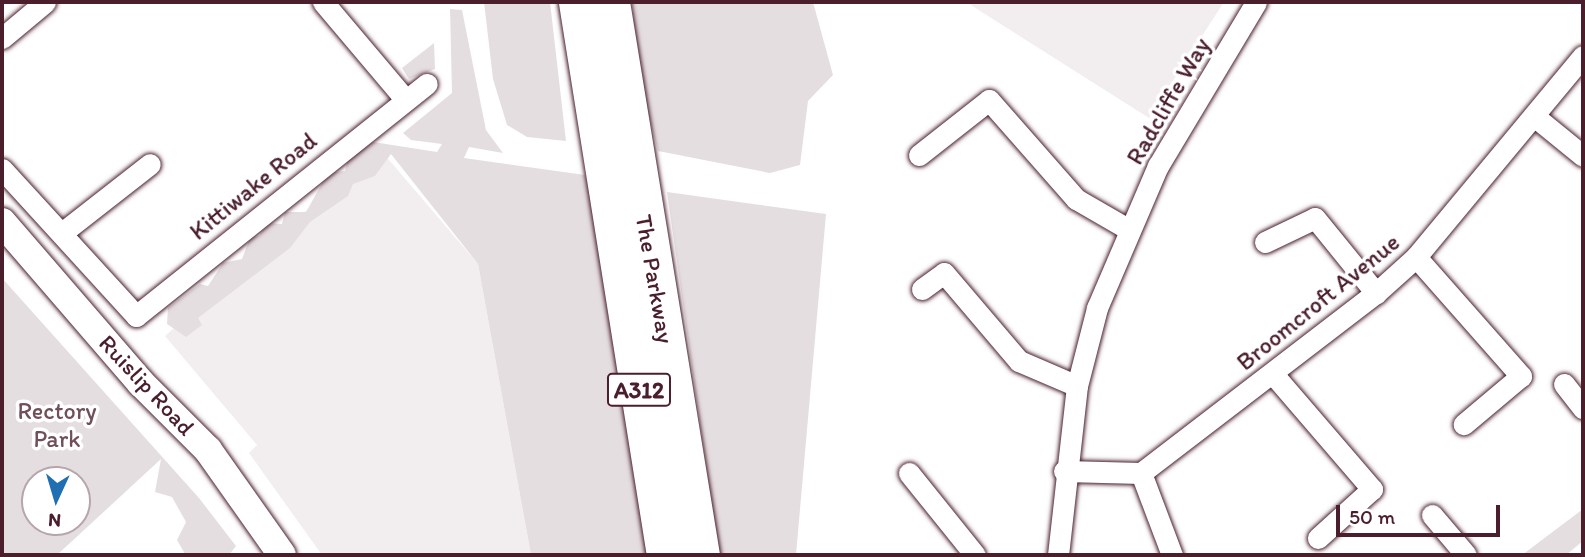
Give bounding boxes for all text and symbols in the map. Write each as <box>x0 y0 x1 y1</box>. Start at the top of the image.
street label: Radcliffe Way <box>1120 32 1216 170</box>
street label: Kittiwake Road <box>184 126 322 246</box>
street label: The Parkway <box>630 213 680 345</box>
street label: Broomcroft Avenue <box>1231 228 1405 376</box>
street label: Ruislip Road <box>93 329 201 441</box>
road number: A312 <box>606 370 672 410</box>
park label: Rectory Park <box>17 397 97 453</box>
north arrow <box>21 466 91 536</box>
scale bar <box>1340 490 1504 534</box>
text: 50 m <box>1349 504 1395 529</box>
text: N <box>47 509 62 532</box>

